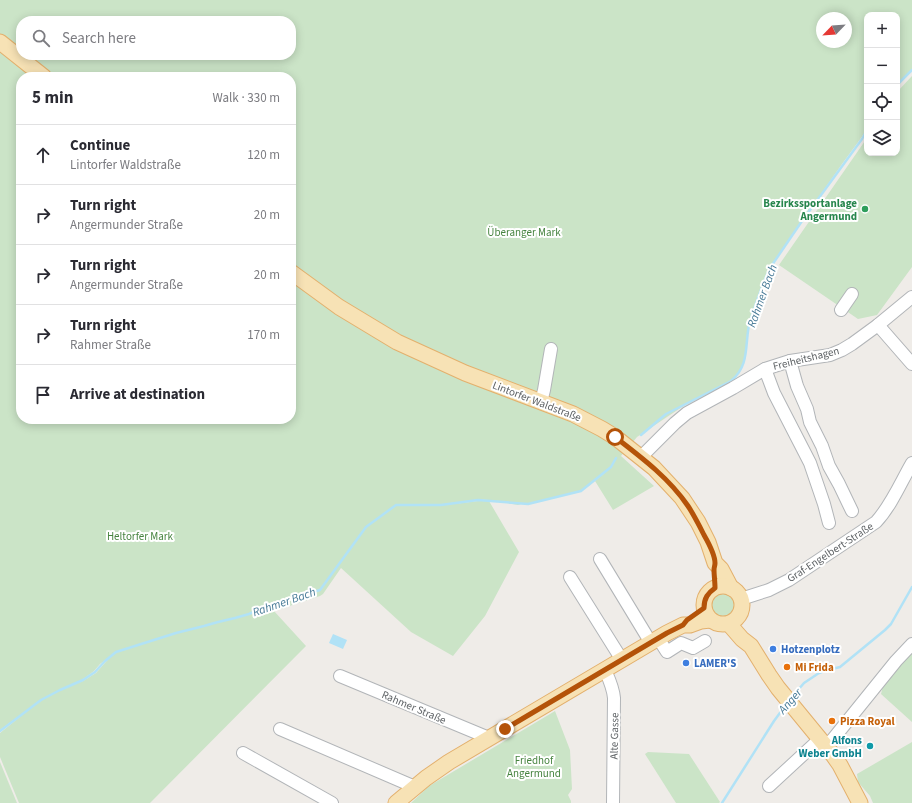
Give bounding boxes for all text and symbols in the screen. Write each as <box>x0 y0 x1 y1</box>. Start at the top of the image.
north arrow <box>816 12 852 48</box>
map controls <box>864 12 900 156</box>
button: + <box>864 12 900 48</box>
search box <box>16 16 296 60</box>
icon: search <box>30 27 52 49</box>
text: Search here <box>62 28 136 49</box>
button: − <box>864 48 900 84</box>
button: locate <box>864 84 900 120</box>
text: 5 min <box>32 86 73 110</box>
text: Walk · 330 m <box>212 89 280 107</box>
button: layers <box>864 120 900 156</box>
text: Continue <box>70 135 130 156</box>
icon: ahead <box>32 144 54 166</box>
text: 120 m <box>247 146 280 164</box>
text: Lintorfer Waldstraße <box>70 156 181 174</box>
text: Turn right <box>70 195 136 216</box>
place label: Bezirkssportanlage Angermund <box>763 196 857 224</box>
icon: right <box>32 204 54 226</box>
marker: Bezirkssportanlage Angermund <box>860 204 870 214</box>
text: 20 m <box>254 206 280 224</box>
text: Angermunder Straße <box>70 216 183 234</box>
park label: Überanger Mark <box>487 225 561 240</box>
text: Turn right <box>70 255 136 276</box>
water label: Rahmer Bach <box>743 262 782 330</box>
icon: right <box>32 264 54 286</box>
text: 20 m <box>254 266 280 284</box>
text: Angermunder Straße <box>70 276 183 294</box>
text: Turn right <box>70 315 136 336</box>
icon: right <box>32 324 54 346</box>
text: 170 m <box>247 326 280 344</box>
text: Rahmer Straße <box>70 336 151 354</box>
street label: Freiheitshagen <box>771 343 841 374</box>
street label: Lintorfer Waldstraße <box>490 378 584 425</box>
icon: arrive <box>32 384 54 406</box>
text: Arrive at destination <box>70 384 205 405</box>
route start <box>606 428 624 446</box>
street label: Graf-Engelbert-Straße <box>784 519 877 586</box>
park label: Heltorfer Mark <box>107 529 174 544</box>
water label: Rahmer Bach <box>250 584 318 621</box>
place label: Hotzenplotz <box>781 642 840 657</box>
marker: Hotzenplotz <box>768 644 778 654</box>
place label: LAMER'S <box>694 656 736 671</box>
marker: LAMER'S <box>681 658 691 668</box>
place label: Mi Frida <box>795 660 834 675</box>
marker: Mi Frida <box>782 662 792 672</box>
water label: Anger <box>774 684 807 718</box>
street label: Rahmer Straße <box>379 687 449 728</box>
street label: Alte Gasse <box>607 712 622 760</box>
place label: Pizza Royal <box>840 714 896 729</box>
marker: Pizza Royal <box>827 716 837 726</box>
route end <box>496 720 514 738</box>
place label: Alfons Weber GmbH <box>799 733 862 761</box>
marker: Alfons Weber GmbH <box>865 741 875 751</box>
park label: Friedhof Angermund <box>507 753 561 781</box>

